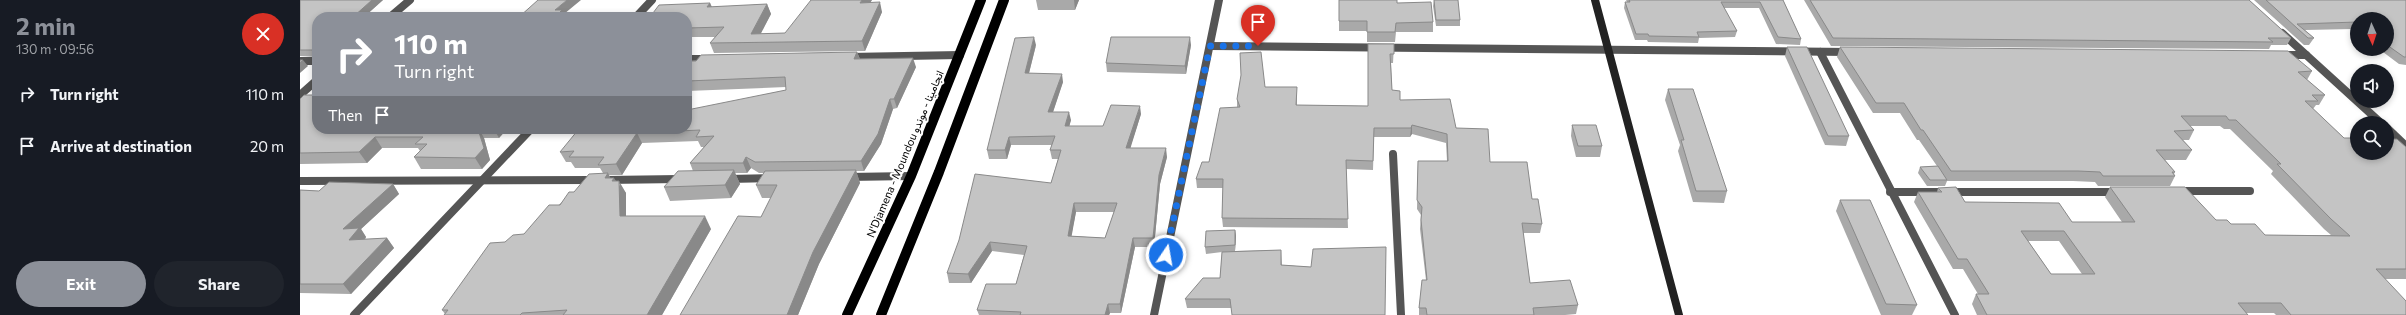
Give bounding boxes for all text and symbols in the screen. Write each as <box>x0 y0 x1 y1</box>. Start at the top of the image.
pin <box>1241 5 1275 46</box>
text: 2 min <box>16 11 76 40</box>
icon: arrive <box>1247 11 1269 33</box>
north arrow <box>2350 12 2394 56</box>
map controls <box>2350 12 2394 160</box>
button: close <box>242 13 284 55</box>
text: 110 m <box>394 26 468 60</box>
icon: right <box>328 28 380 80</box>
text: 130 m · 09:56 <box>16 41 94 57</box>
text: Turn right <box>394 60 474 82</box>
button: sound <box>2350 64 2394 108</box>
street label: N'Djamena - Moundou انجامينا - موندو <box>863 68 947 240</box>
icon: right <box>16 83 38 105</box>
text: Turn right <box>50 85 119 103</box>
text: 110 m <box>245 85 284 103</box>
icon: arrive <box>371 104 393 126</box>
text: Then <box>328 106 363 124</box>
button: search <box>2350 116 2394 160</box>
icon: arrive <box>16 135 38 157</box>
text: Arrive at destination <box>50 137 192 155</box>
text: 20 m <box>250 137 284 155</box>
position arrow <box>1145 234 1187 276</box>
button: Exit <box>16 261 146 307</box>
button: Share <box>154 261 284 307</box>

